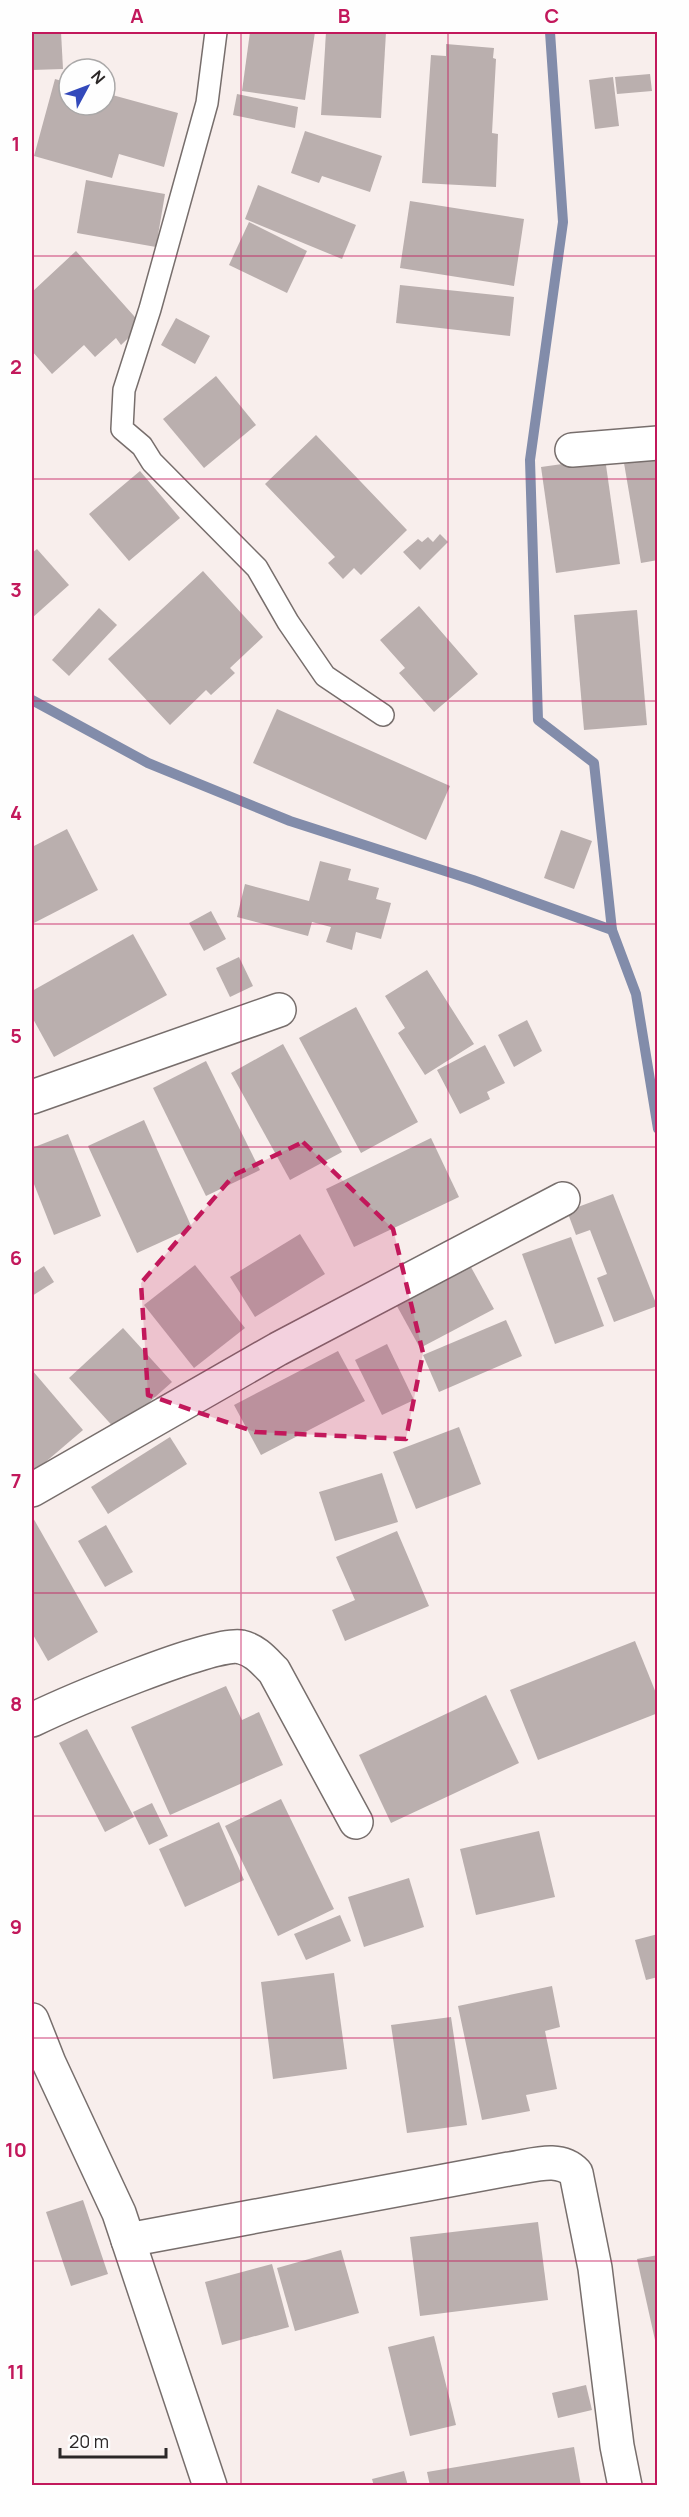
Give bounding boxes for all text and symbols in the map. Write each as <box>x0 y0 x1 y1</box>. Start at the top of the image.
text: A <box>130 2 144 29</box>
text: B <box>338 2 351 29</box>
text: C <box>545 2 559 29</box>
north arrow <box>57 57 117 117</box>
text: N <box>86 66 110 89</box>
text: 1 <box>12 130 20 157</box>
text: 2 <box>10 353 22 380</box>
text: 3 <box>10 576 22 603</box>
text: 4 <box>10 799 22 826</box>
text: 5 <box>10 1022 22 1049</box>
text: 6 <box>10 1244 22 1271</box>
text: 7 <box>11 1467 21 1494</box>
text: 8 <box>10 1690 22 1717</box>
text: 9 <box>10 1913 22 1940</box>
text: 10 <box>5 2136 27 2163</box>
text: 11 <box>7 2358 25 2385</box>
scale bar <box>60 2421 166 2459</box>
text: 20 m <box>69 2429 109 2453</box>

